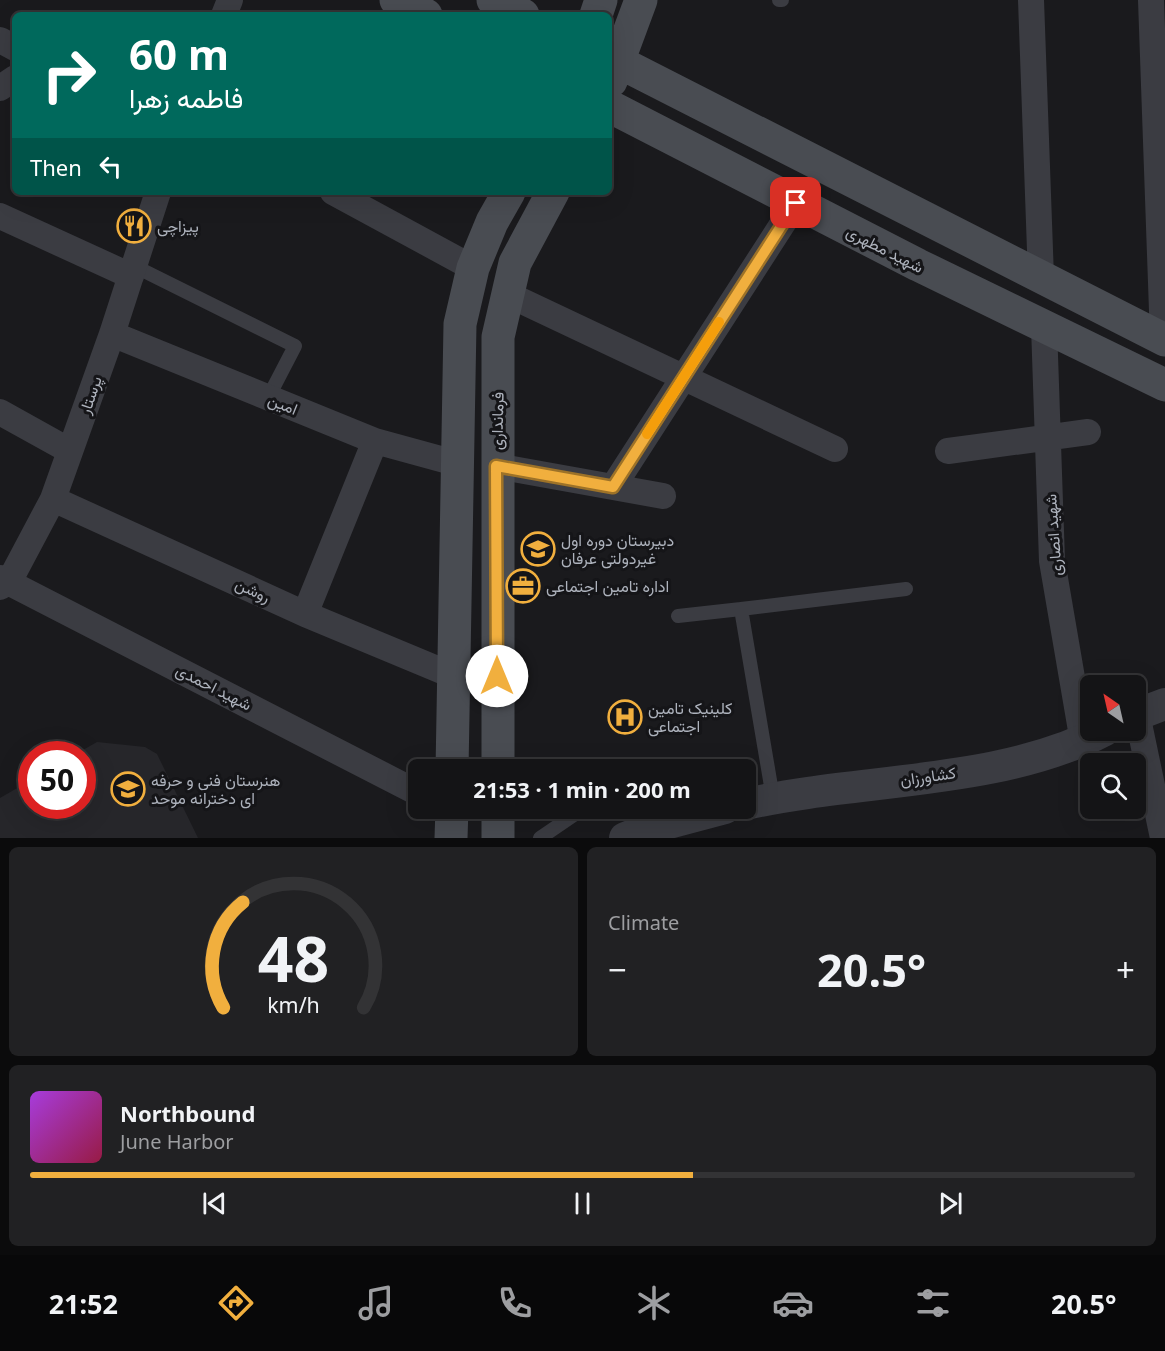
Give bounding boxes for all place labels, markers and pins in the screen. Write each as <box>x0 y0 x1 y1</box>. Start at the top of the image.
pin <box>770 177 821 228</box>
restaurant icon: پیزاچی <box>116 208 152 244</box>
place label: پیزاچی <box>157 215 199 238</box>
place label: دبیرستان دوره اول غیردولتی عرفان <box>561 529 674 569</box>
school or university icon: دبیرستان دوره اول غیردولتی عرفان <box>520 531 556 567</box>
office icon: اداره تامین اجتماعی <box>505 568 541 604</box>
place label: اداره تامین اجتماعی <box>546 575 669 597</box>
place label: کلینیک تامین اجتماعی <box>648 697 732 737</box>
hospital icon: کلینیک تامین اجتماعی <box>607 699 643 735</box>
place label: هنرستان فنی و حرفه ای دخترانه موحد <box>151 769 280 809</box>
school or university icon: هنرستان فنی و حرفه ای دخترانه موحد <box>110 771 146 807</box>

